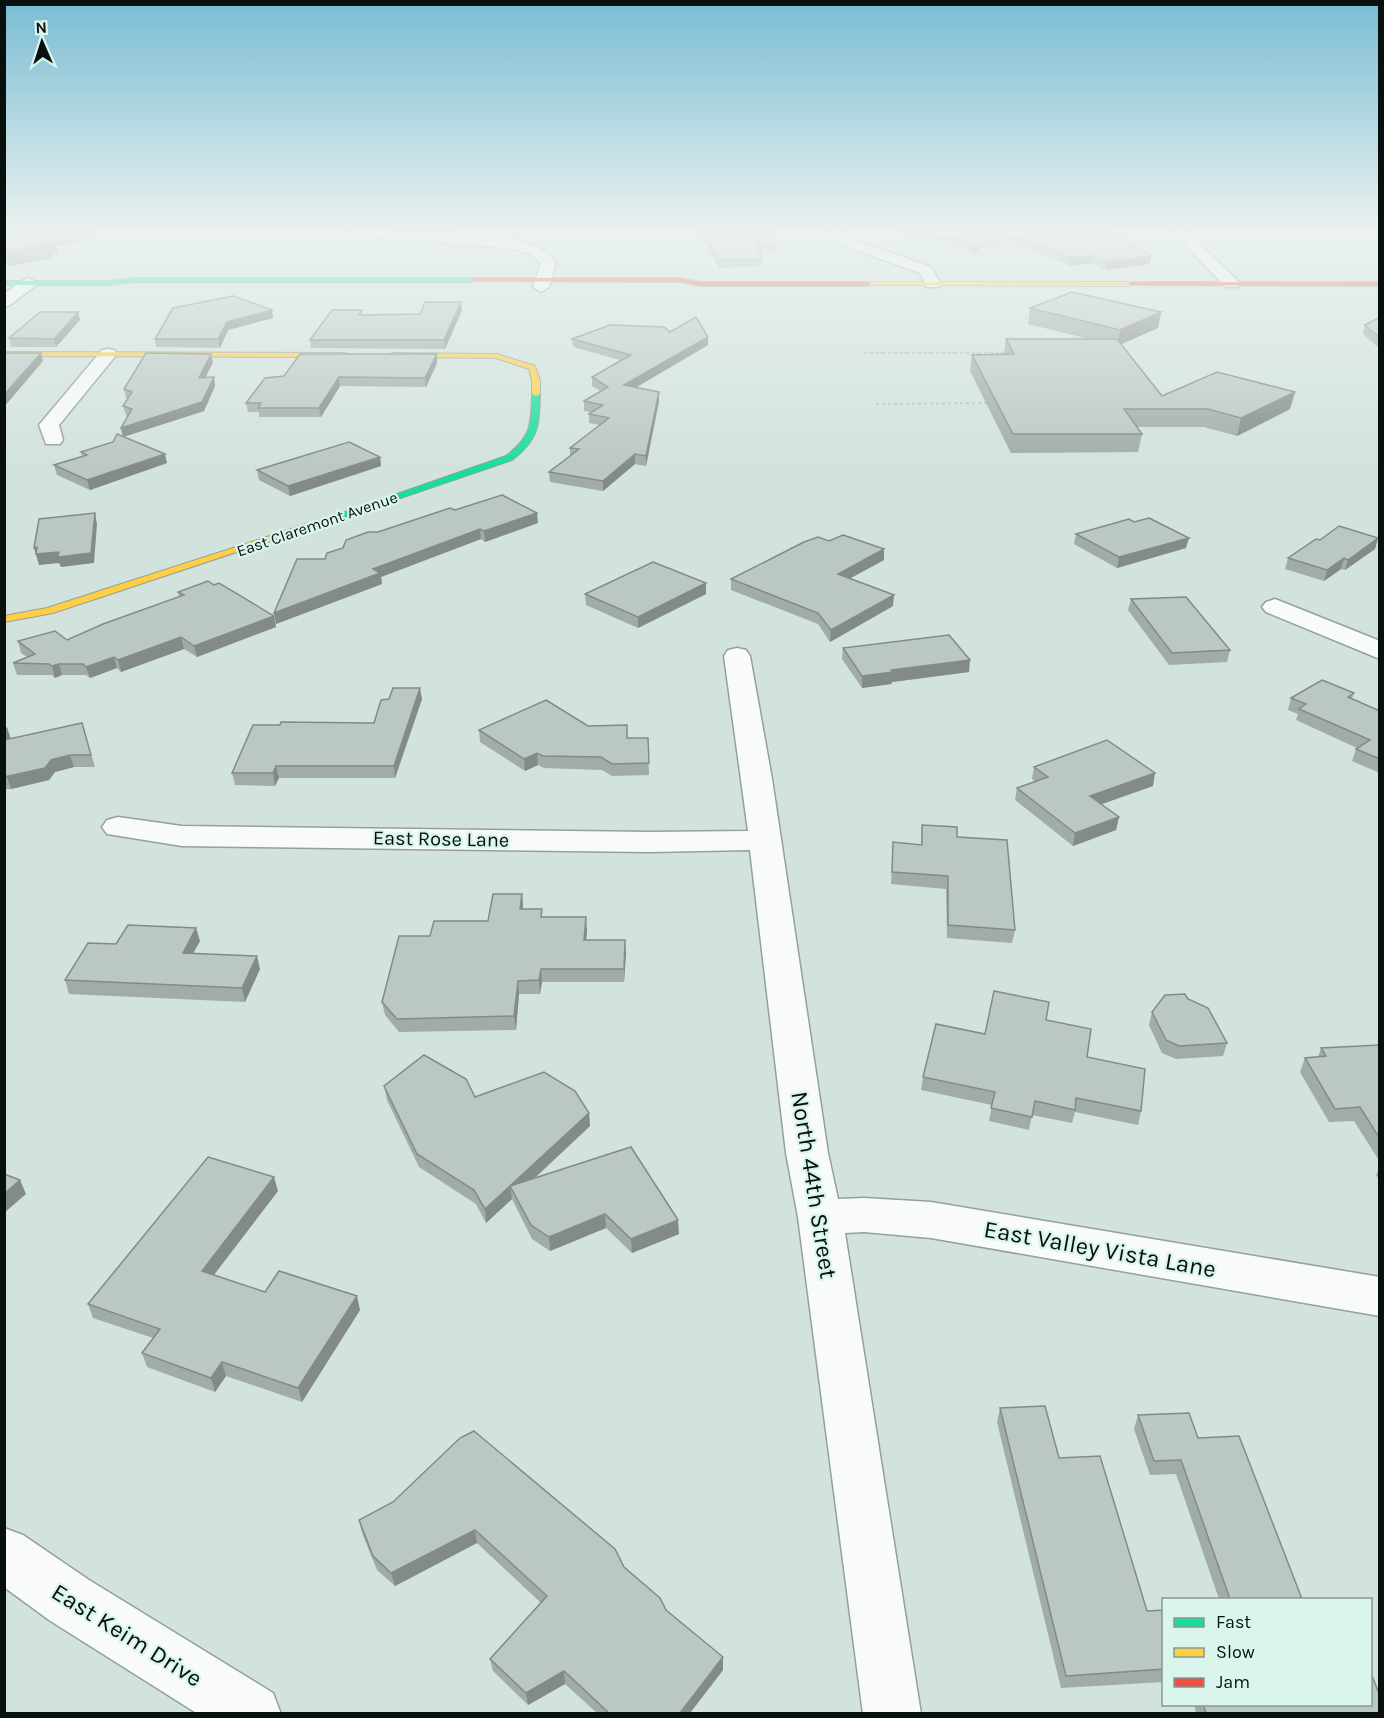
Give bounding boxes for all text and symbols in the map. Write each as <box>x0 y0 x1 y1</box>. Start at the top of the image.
north arrow <box>12 12 72 72</box>
text: N <box>35 18 47 37</box>
street label: East Claremont Avenue <box>234 488 400 560</box>
street label: East Rose Lane <box>373 826 509 852</box>
street label: North 44th Street <box>785 1089 843 1281</box>
street label: East Valley Vista Lane <box>982 1215 1218 1283</box>
street label: East Keim Drive <box>47 1577 207 1693</box>
legend <box>1162 1598 1372 1706</box>
text: Fast <box>1216 1611 1251 1633</box>
text: Slow <box>1216 1641 1255 1663</box>
text: Jam <box>1216 1671 1250 1693</box>

